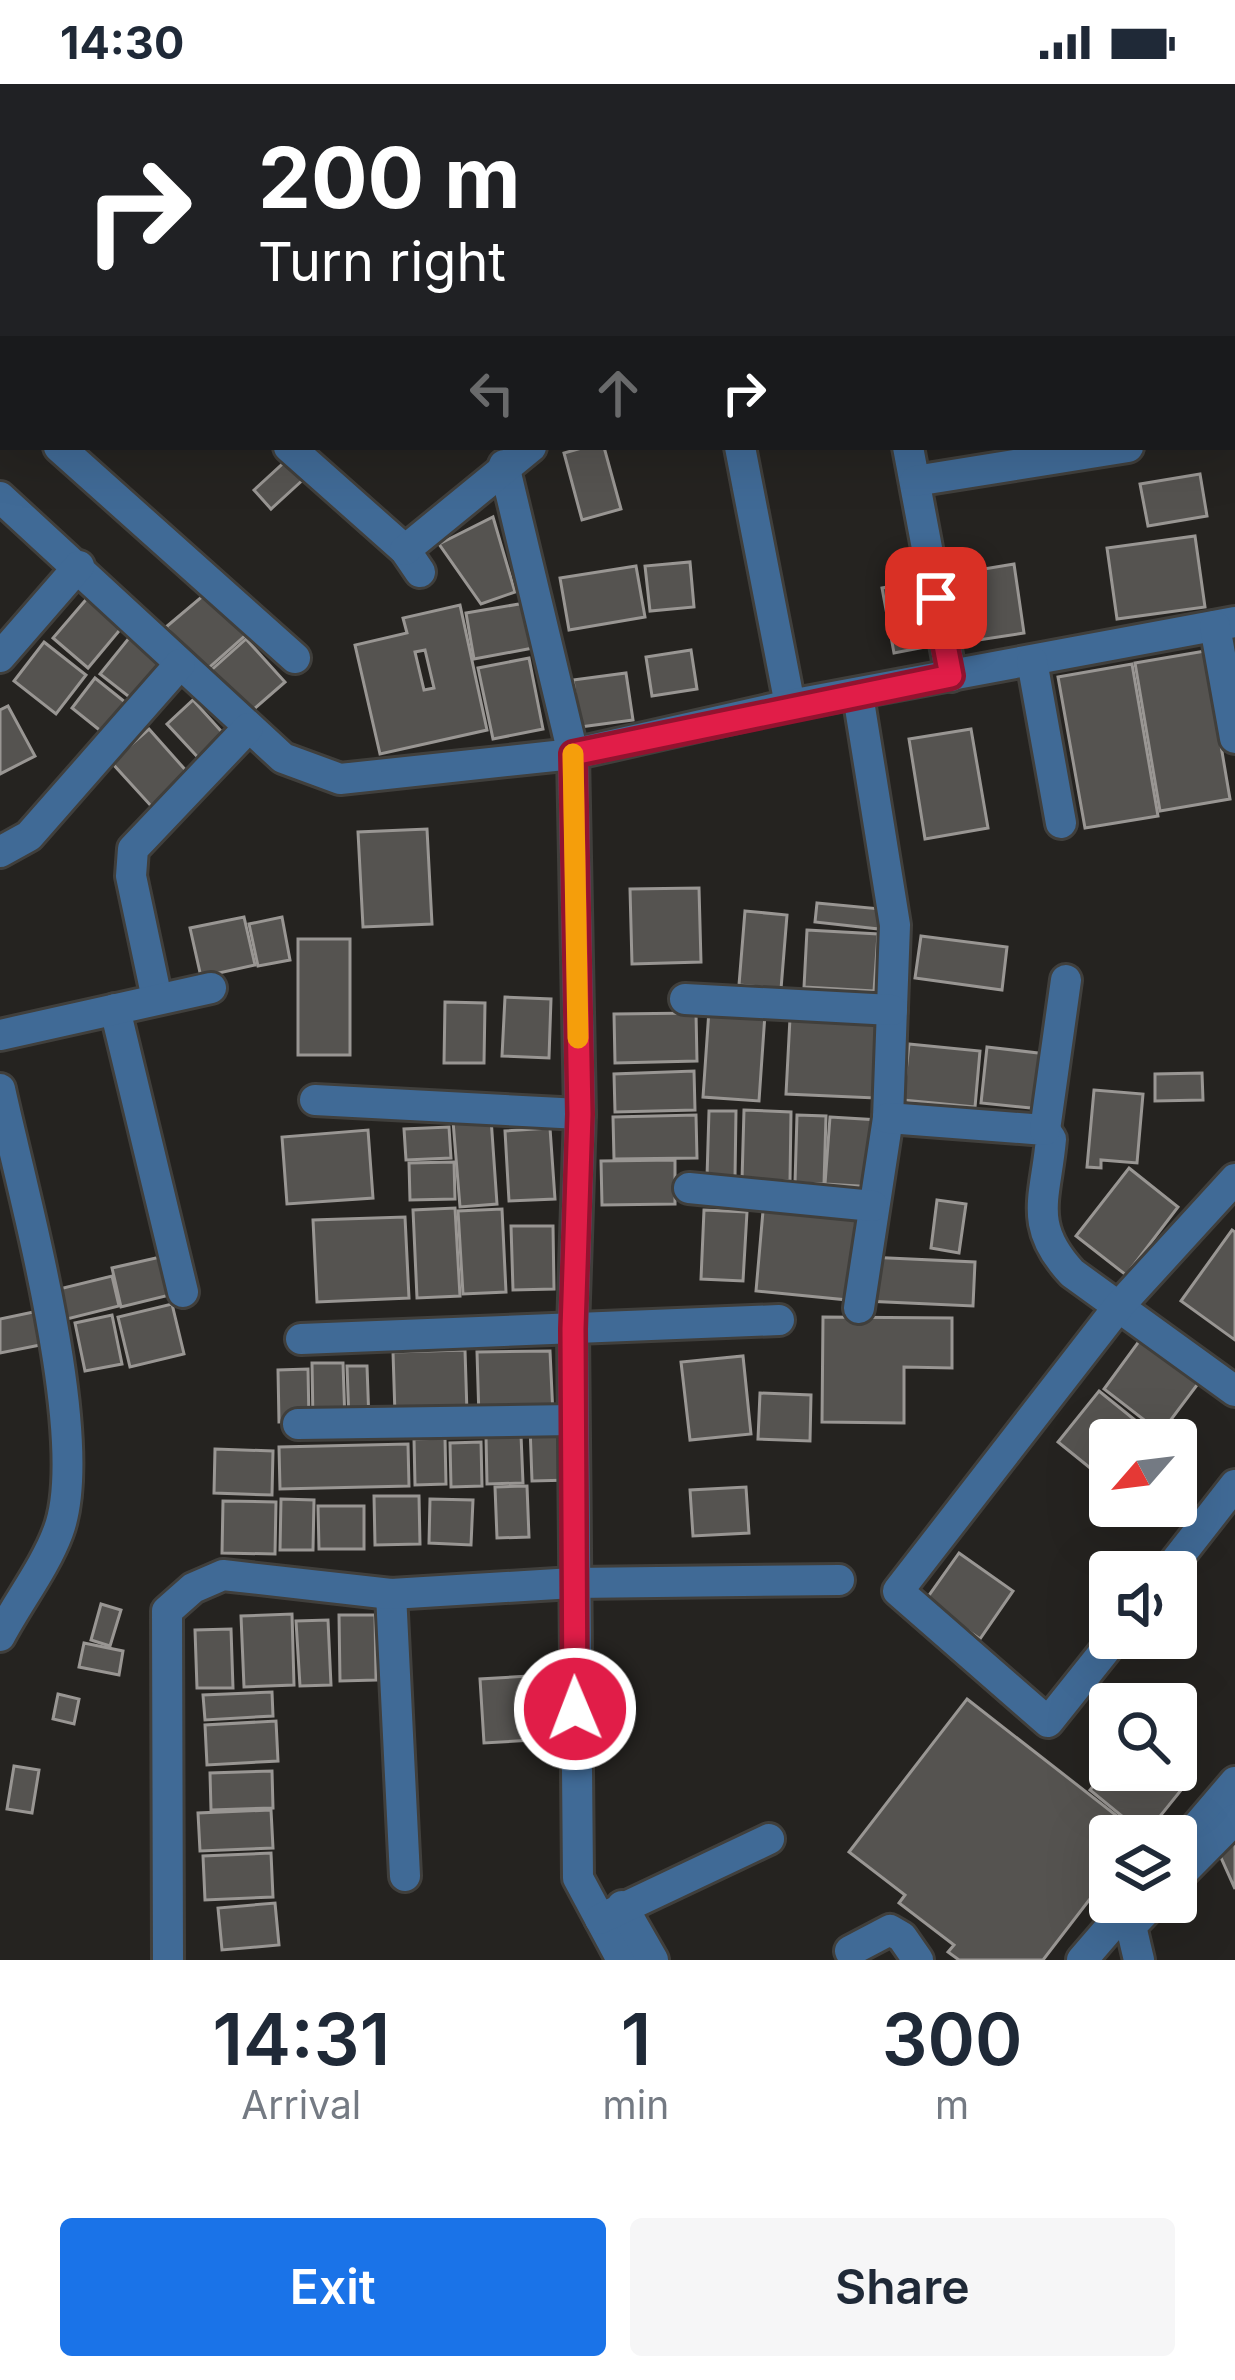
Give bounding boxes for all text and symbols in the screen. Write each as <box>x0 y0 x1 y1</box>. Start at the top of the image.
text: 14:30 <box>60 15 184 70</box>
text: 200 m <box>258 127 521 228</box>
icon: right <box>60 132 216 288</box>
text: Turn right <box>258 229 506 294</box>
icon: left <box>459 360 525 426</box>
icon: ahead <box>585 360 651 426</box>
icon: right <box>711 360 777 426</box>
pin <box>885 547 987 649</box>
icon: arrive <box>903 565 969 631</box>
north arrow <box>1089 1419 1197 1527</box>
map controls <box>1089 1419 1197 1923</box>
button: sound <box>1089 1551 1197 1659</box>
position arrow <box>512 1646 638 1772</box>
button: search <box>1089 1683 1197 1791</box>
button: layers <box>1089 1815 1197 1923</box>
text: 14:31 <box>212 1995 390 2082</box>
text: 1 <box>621 1995 651 2082</box>
text: 300 <box>882 1995 1022 2082</box>
text: Arrival <box>241 2081 361 2128</box>
text: min <box>603 2081 669 2128</box>
text: m <box>935 2081 969 2128</box>
button: Exit <box>60 2218 606 2356</box>
button: Share <box>630 2218 1175 2356</box>

